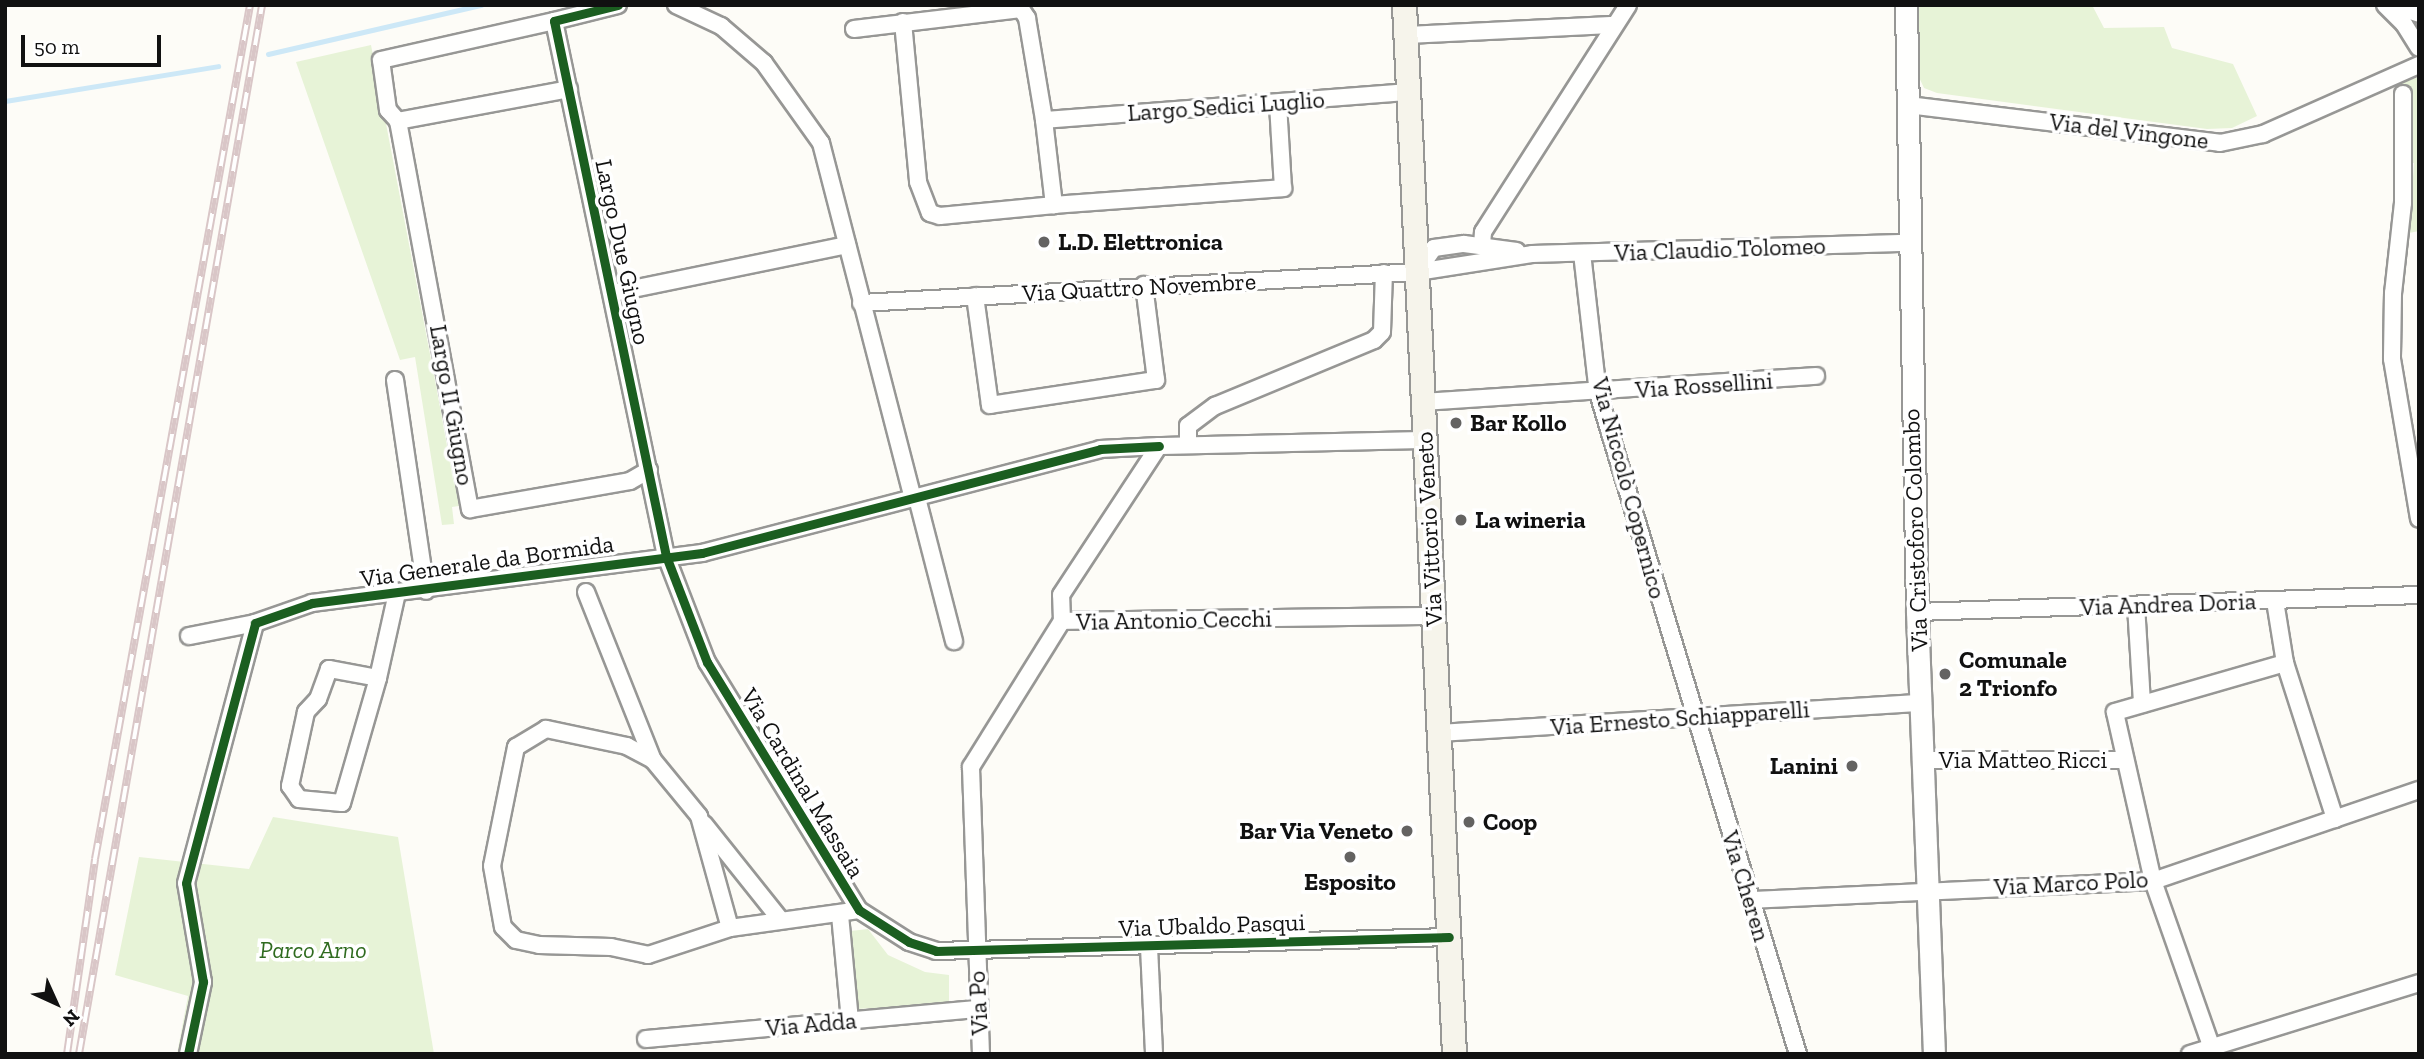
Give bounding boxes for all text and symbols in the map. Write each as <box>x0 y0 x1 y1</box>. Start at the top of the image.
scale bar <box>24 21 164 65</box>
text: 50 m <box>34 34 80 59</box>
street label: Largo Sedici Luglio <box>1126 85 1326 127</box>
street label: Via del Vingone <box>2047 107 2211 155</box>
street label: Largo Due Giugno <box>589 157 657 347</box>
place label: L.D. Elettronica <box>1058 228 1223 256</box>
street label: Via Claudio Tolomeo <box>1614 231 1826 267</box>
marker: L.D. Elettronica <box>1036 234 1052 250</box>
street label: Via Quattro Novembre <box>1021 266 1257 308</box>
street label: Largo II Giugno <box>424 322 480 488</box>
street label: Via Rossellini <box>1634 366 1774 404</box>
street label: Via Niccolò Copernico <box>1586 374 1672 602</box>
street label: Via Cristoforo Colombo <box>1896 408 1934 652</box>
place label: Bar Kollo <box>1470 409 1567 437</box>
marker: Bar Kollo <box>1448 415 1464 431</box>
street label: Via Vittorio Veneto <box>1409 430 1449 628</box>
place label: La wineria <box>1475 506 1586 534</box>
marker: La wineria <box>1453 512 1469 528</box>
street label: Via Generale da Bormida <box>358 529 616 593</box>
street label: Via Andrea Doria <box>2079 587 2257 621</box>
street label: Via Antonio Cecchi <box>1075 604 1273 636</box>
place label: Comunale 2 Trionfo <box>1959 646 2067 702</box>
marker: Comunale 2 Trionfo <box>1937 666 1953 682</box>
street label: Via Cardinal Massaia <box>735 683 871 883</box>
street label: Via Ernesto Schiapparelli <box>1549 695 1811 741</box>
street label: Via Matteo Ricci <box>1939 746 2107 774</box>
place label: Lanini <box>1770 752 1838 780</box>
marker: Lanini <box>1844 758 1860 774</box>
place label: Coop <box>1483 808 1537 836</box>
marker: Coop <box>1461 814 1477 830</box>
place label: Bar Via Veneto <box>1237 817 1393 845</box>
marker: Bar Via Veneto <box>1399 823 1415 839</box>
street label: Via Cheren <box>1716 827 1776 945</box>
marker: Esposito <box>1342 849 1358 865</box>
street label: Via Marco Polo <box>1993 865 2149 901</box>
place label: Esposito <box>1304 868 1396 896</box>
street label: Via Ubaldo Pasqui <box>1118 907 1306 943</box>
park label: Parco Arno <box>259 936 367 964</box>
north arrow <box>21 968 91 1038</box>
street label: Via Po <box>962 970 994 1036</box>
text: N <box>58 1005 84 1031</box>
street label: Via Adda <box>764 1006 858 1042</box>

